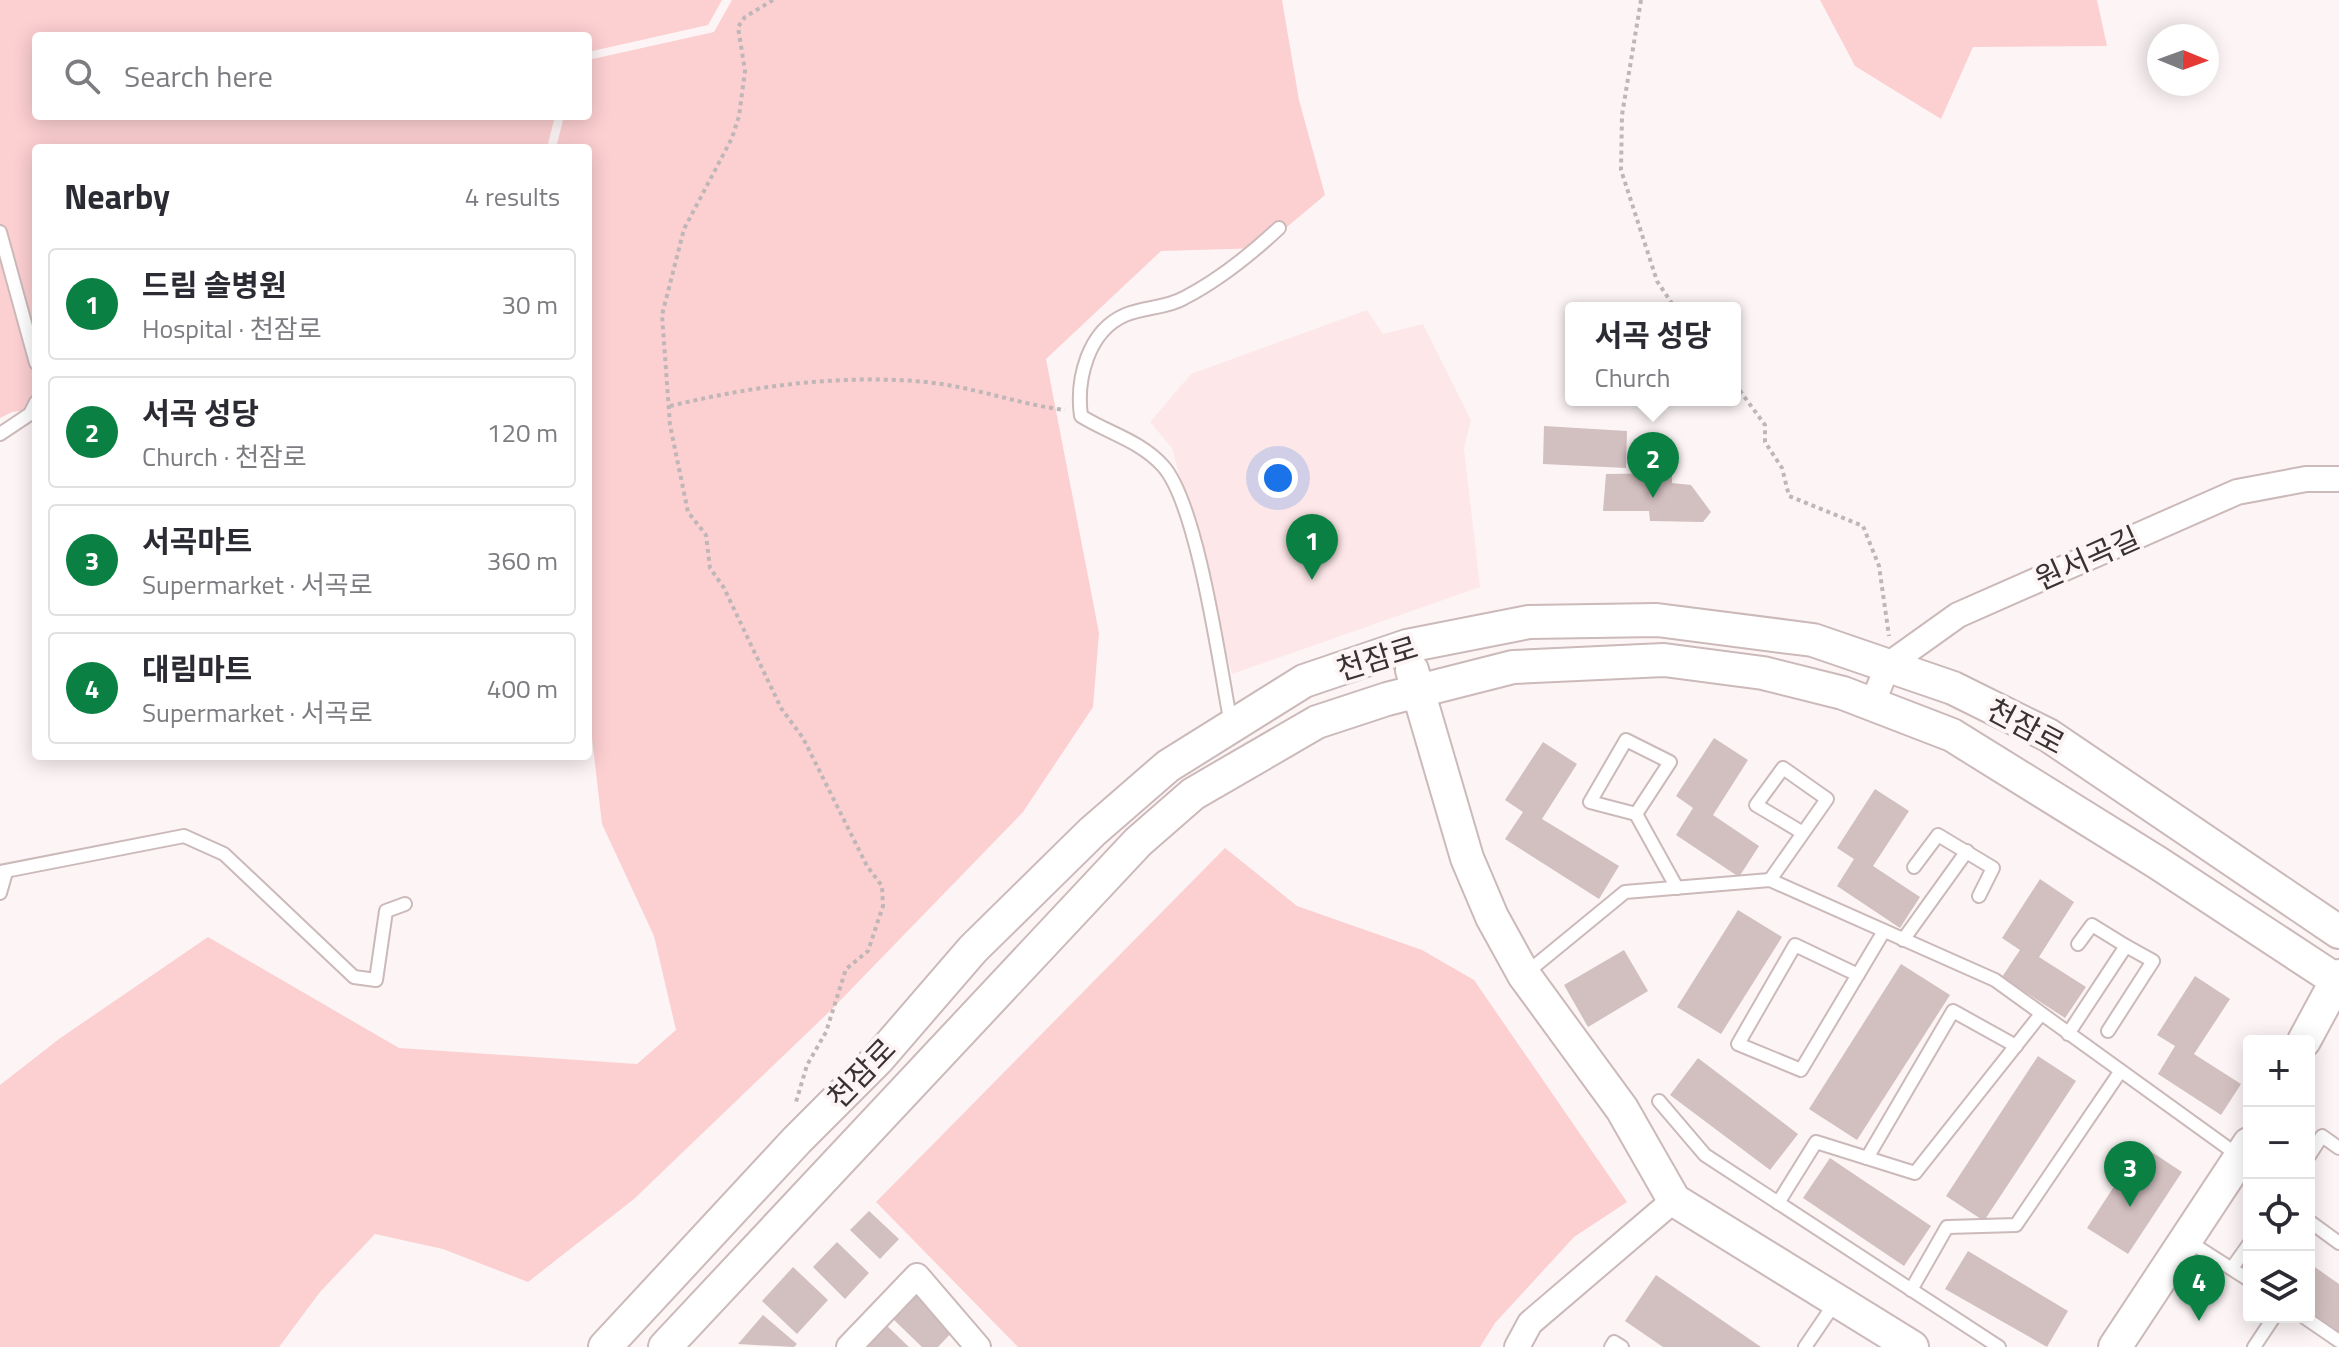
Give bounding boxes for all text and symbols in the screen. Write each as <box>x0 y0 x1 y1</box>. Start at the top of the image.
north arrow <box>2147 24 2219 96</box>
search box <box>32 32 592 120</box>
text: Search here <box>124 53 273 99</box>
icon: search <box>60 54 104 98</box>
text: Nearby <box>64 170 170 222</box>
text: 4 results <box>465 177 560 216</box>
text: 드림 솔병원 <box>142 262 287 308</box>
text: 1 <box>85 285 99 324</box>
text: 30 m <box>501 285 558 324</box>
popup <box>1565 302 1741 406</box>
text: Hospital · 천잠로 <box>142 309 322 348</box>
text: 서곡 성당 <box>1595 312 1712 358</box>
text: Church <box>1595 358 1670 397</box>
text: 서곡 성당 <box>142 390 259 436</box>
text: 2 <box>85 413 99 452</box>
text: 120 m <box>487 413 558 452</box>
pin: 2 <box>1627 432 1679 498</box>
text: Church · 천잠로 <box>142 437 307 476</box>
your location <box>1258 458 1298 498</box>
pin: 1 <box>1286 514 1338 580</box>
street label: 원서곡길 <box>2027 515 2147 601</box>
text: 서곡마트 <box>142 518 252 564</box>
text: 3 <box>85 541 99 580</box>
text: 360 m <box>487 541 558 580</box>
text: Supermarket · 서곡로 <box>142 565 373 604</box>
street label: 천잠로 <box>1331 624 1423 692</box>
text: 대림마트 <box>142 646 252 692</box>
text: 4 <box>85 669 99 708</box>
text: 400 m <box>487 669 558 708</box>
street label: 천잠로 <box>1979 686 2073 766</box>
text: Supermarket · 서곡로 <box>142 693 373 732</box>
street label: 천잠로 <box>816 1027 906 1119</box>
map controls <box>2243 1035 2315 1323</box>
button: + <box>2243 1035 2315 1107</box>
button: − <box>2243 1107 2315 1179</box>
pin: 3 <box>2104 1141 2156 1207</box>
button: locate <box>2243 1179 2315 1251</box>
button: layers <box>2243 1251 2315 1323</box>
pin: 4 <box>2173 1255 2225 1321</box>

